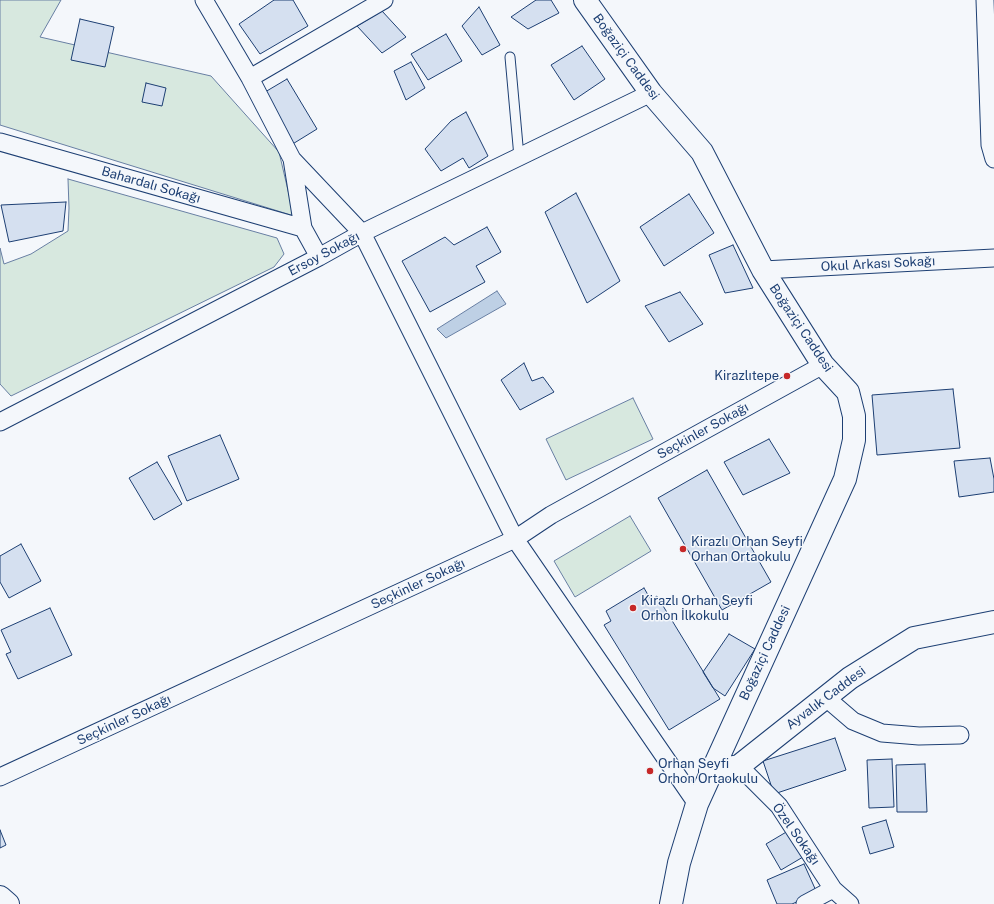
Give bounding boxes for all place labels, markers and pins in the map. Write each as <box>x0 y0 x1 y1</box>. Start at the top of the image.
place label: Kirazlıtepe <box>714 368 779 384</box>
marker: Kirazlıtepe <box>782 371 792 381</box>
place label: Kirazlı Orhan Seyfi Orhan Ortaokulu <box>691 534 803 565</box>
marker: Kirazlı Orhan Seyfi Orhan Ortaokulu <box>678 544 688 554</box>
place label: Kirazlı Orhan Seyfi Orhon İlkokulu <box>641 593 753 624</box>
marker: Kirazlı Orhan Seyfi Orhon İlkokulu <box>628 603 638 613</box>
place label: Orhan Seyfi Orhon Ortaokulu <box>658 756 758 787</box>
marker: Orhan Seyfi Orhon Ortaokulu <box>645 766 655 776</box>

